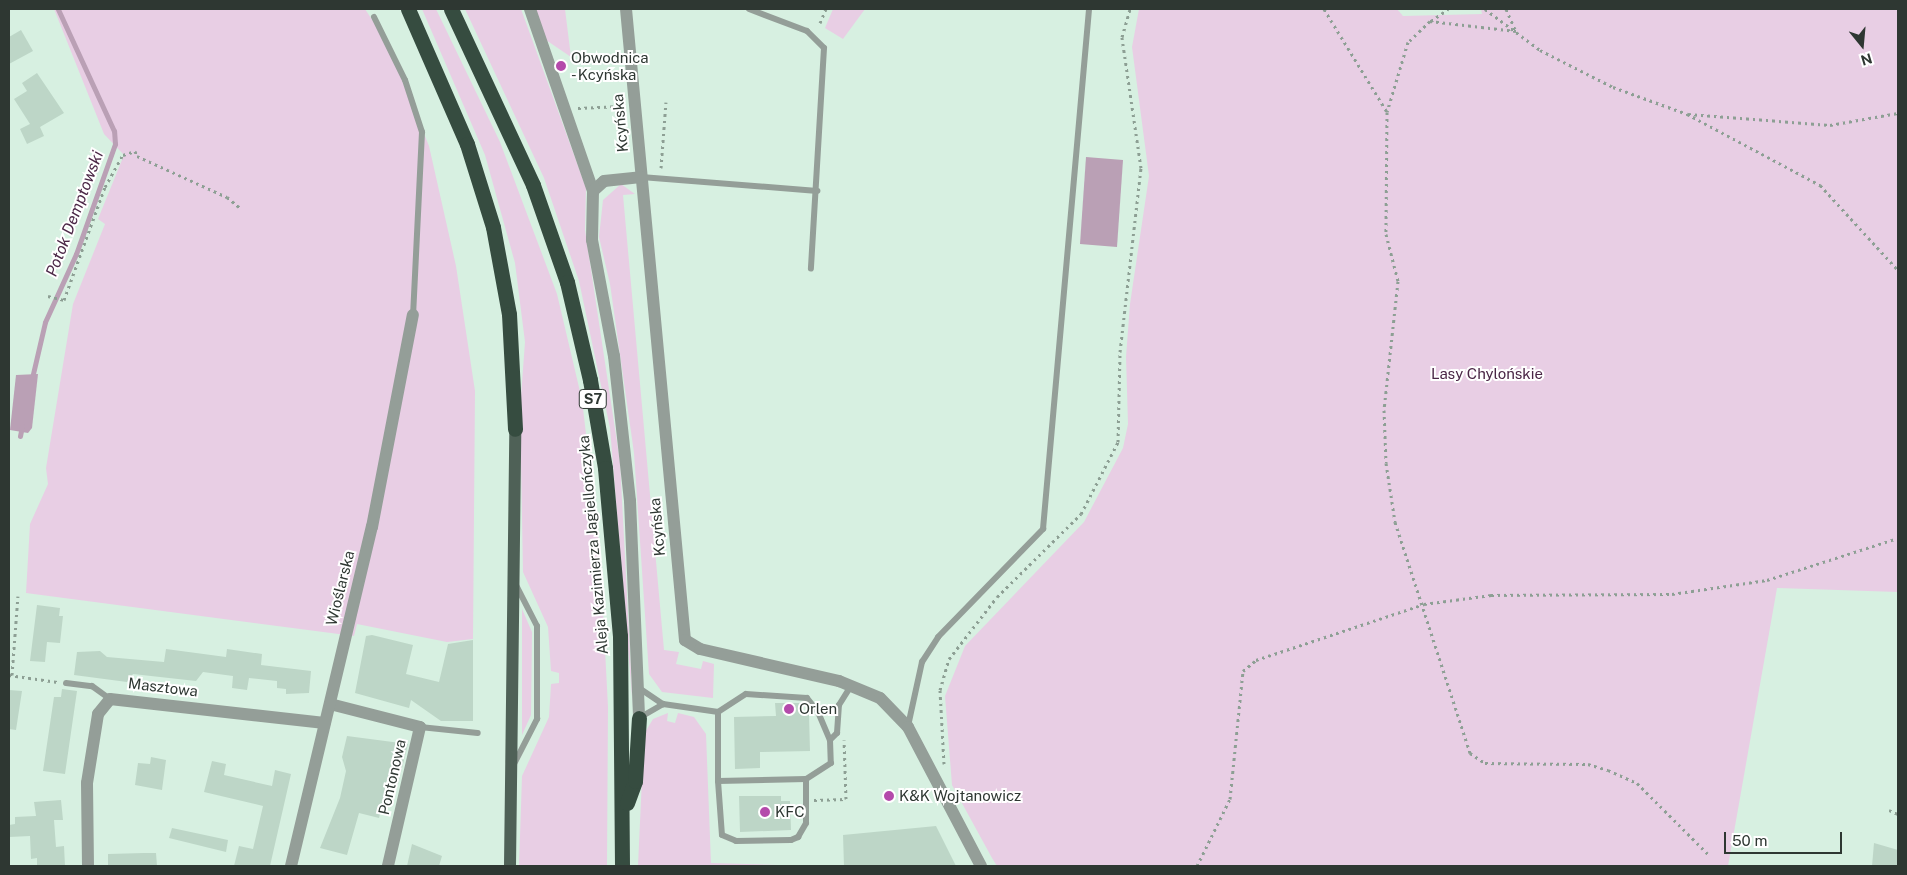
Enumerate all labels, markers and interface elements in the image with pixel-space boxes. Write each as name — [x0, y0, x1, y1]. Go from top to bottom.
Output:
north arrow — [1837, 20, 1887, 70]
place label: Obwodnica - Kcyńska — [571, 48, 649, 83]
text: N — [1859, 50, 1874, 69]
marker: Obwodnica - Kcyńska — [555, 60, 567, 72]
street label: Kcyńska — [608, 93, 632, 153]
water label: Potok Demptowski — [42, 148, 108, 280]
park label: Lasy Chylońskie — [1431, 365, 1543, 383]
road number: S7 — [578, 388, 608, 410]
street label: Aleja Kazimierza Jagiellończyka — [574, 435, 612, 655]
street label: Kcyńska — [645, 497, 669, 557]
street label: Wioślarska — [322, 549, 358, 627]
street label: Masztowa — [127, 674, 199, 700]
place label: Orlen — [799, 700, 837, 718]
marker: Orlen — [783, 703, 795, 715]
street label: Pontonowa — [375, 737, 409, 817]
place label: K&K Wojtanowicz — [899, 787, 1021, 805]
marker: K&K Wojtanowicz — [883, 790, 895, 802]
place label: KFC — [775, 803, 804, 821]
marker: KFC — [759, 806, 771, 818]
scale bar — [1727, 822, 1844, 854]
text: 50 m — [1732, 832, 1767, 849]

